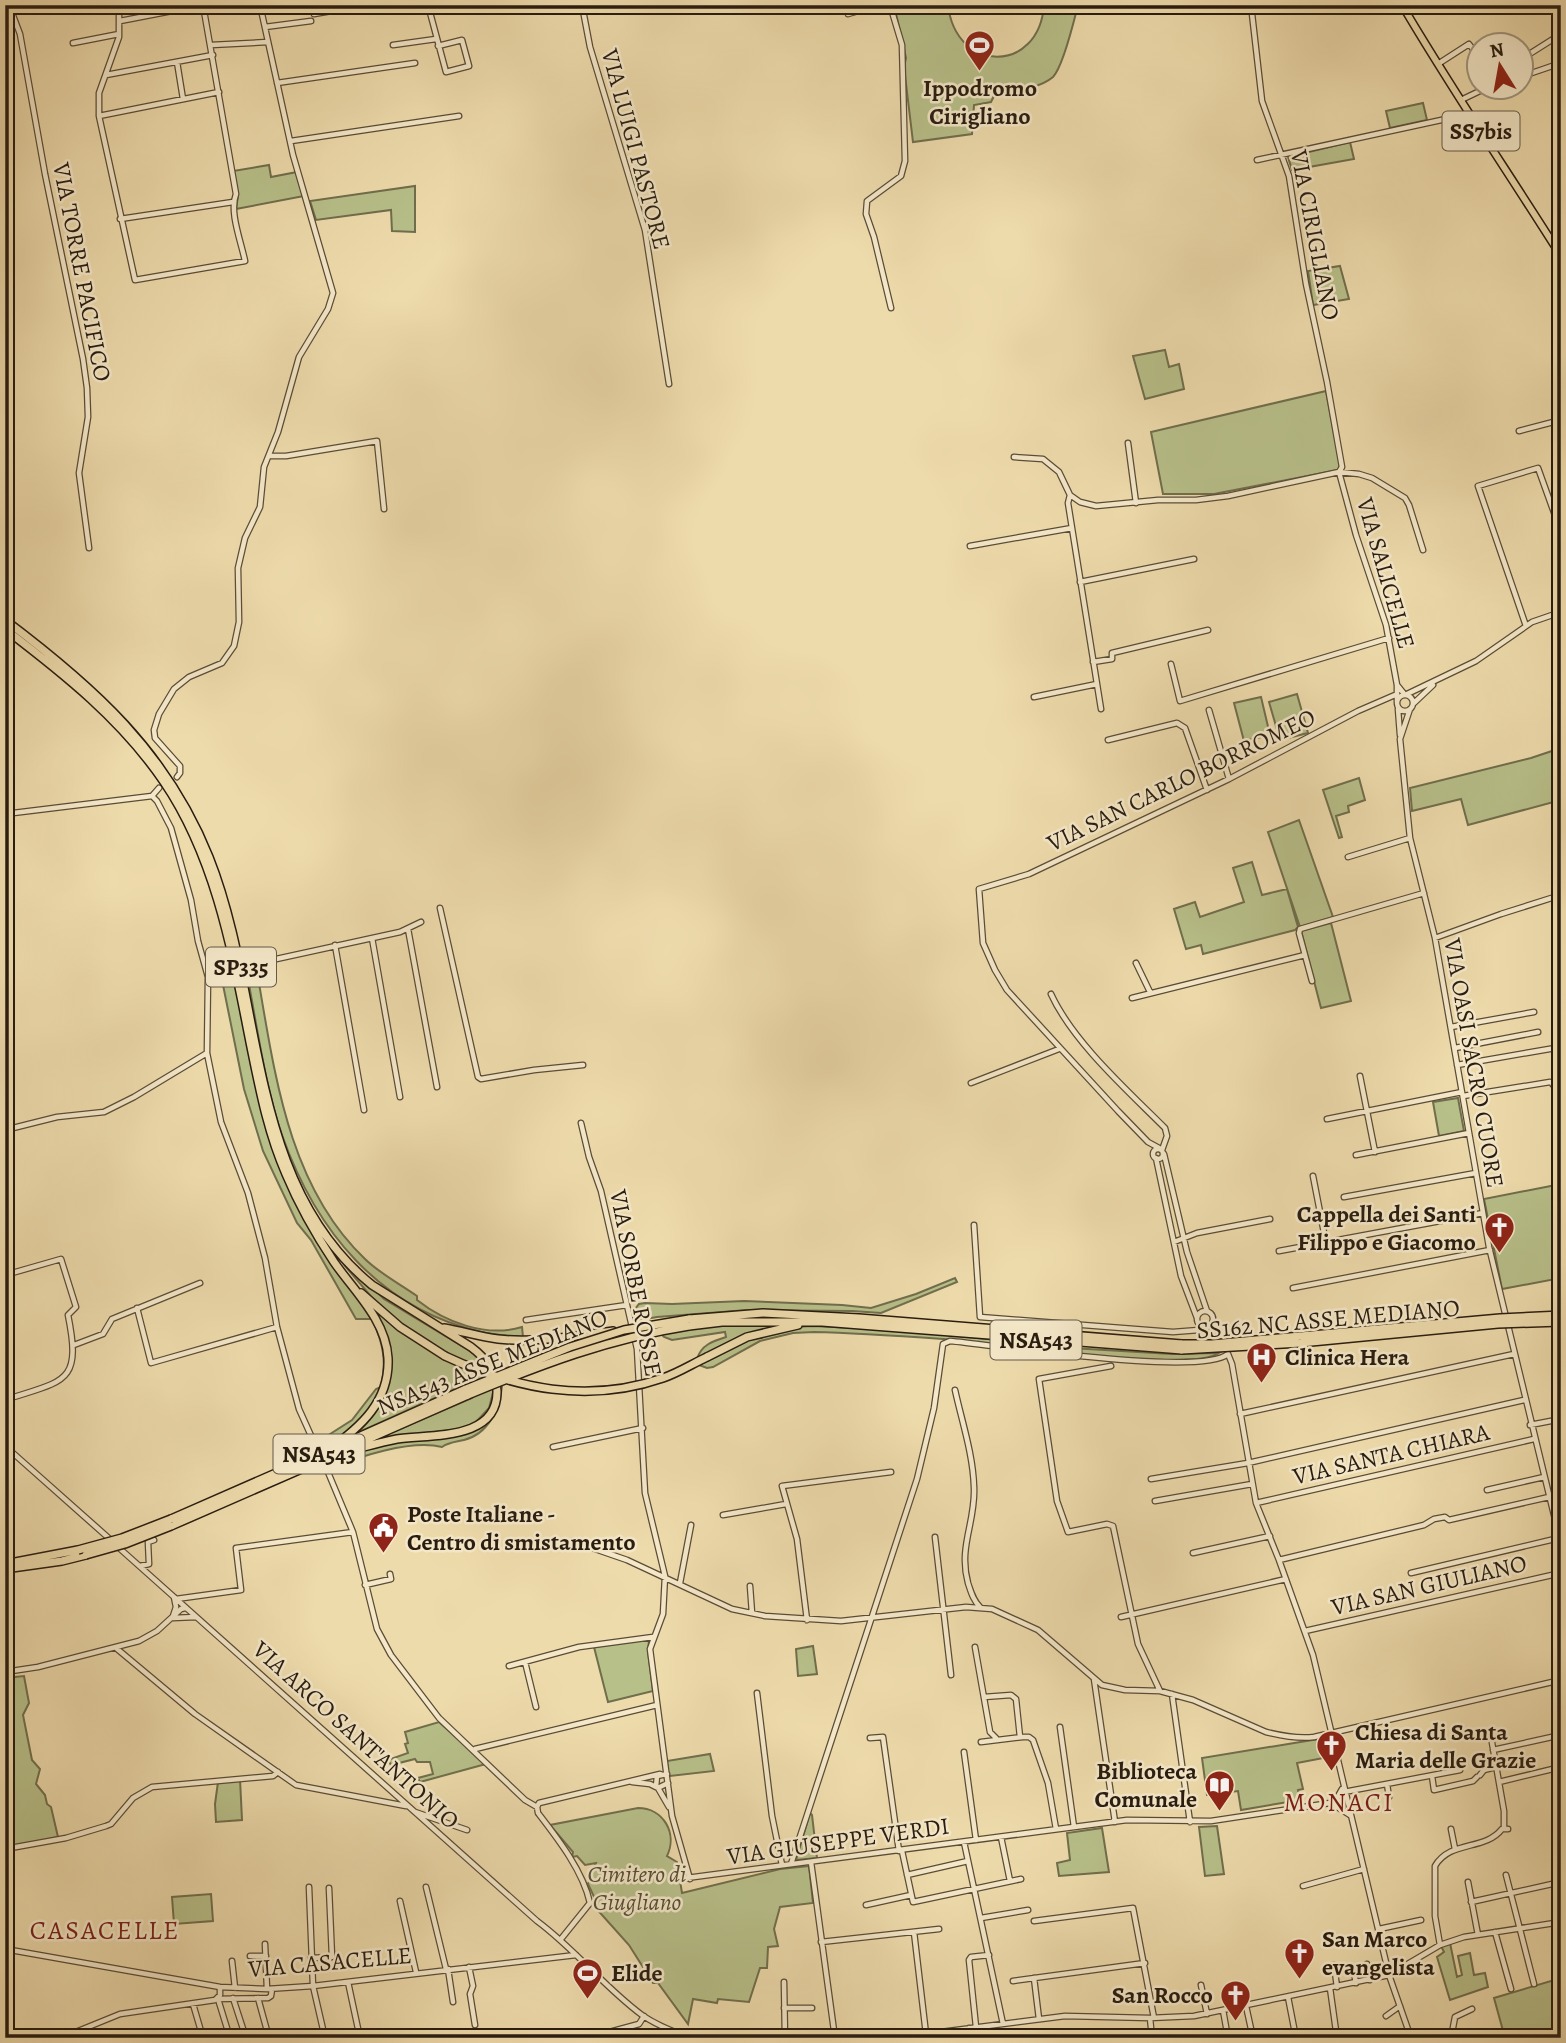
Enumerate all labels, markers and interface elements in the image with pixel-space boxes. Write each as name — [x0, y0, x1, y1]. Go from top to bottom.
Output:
sports icon: Ippodromo Cirigliano — [963, 29, 997, 73]
north arrow — [1464, 32, 1534, 102]
text: N — [1488, 36, 1506, 64]
street label: VIA LUIGI PASTORE — [594, 44, 678, 253]
place label: Ippodromo Cirigliano — [923, 72, 1037, 132]
road number: SS7bis — [1442, 112, 1520, 150]
street label: VIA CIRIGLIANO — [1283, 146, 1347, 323]
street label: VIA TORRE PACIFICO — [45, 159, 119, 384]
street label: VIA SALICELLE — [1349, 493, 1423, 652]
street label: VIA SAN CARLO BORROMEO — [1040, 701, 1321, 859]
street label: VIA OASI SACRO CUORE — [1436, 935, 1512, 1190]
road number: SP335 — [206, 948, 276, 986]
street label: VIA SORBE ROSSE — [602, 1186, 670, 1379]
place label: Cappella dei Santi Filippo e Giacomo — [1297, 1198, 1476, 1258]
church icon: Cappella dei Santi Filippo e Giacomo — [1482, 1211, 1516, 1255]
street label: SS162 NC ASSE MEDIANO — [1195, 1292, 1461, 1346]
street label: NSA543 ASSE MEDIANO — [372, 1301, 612, 1423]
road number: NSA543 — [990, 1320, 1082, 1359]
hospital icon: Clinica Hera — [1245, 1340, 1279, 1384]
place label: Clinica Hera — [1285, 1341, 1410, 1373]
street label: VIA SANTA CHIARA — [1289, 1416, 1493, 1492]
road number: NSA543 — [274, 1434, 364, 1474]
place label: Poste Italiane - Centro di smistamento — [407, 1498, 636, 1558]
public building icon: Poste Italiane - Centro di smistamento — [367, 1511, 401, 1555]
street label: VIA SAN GIULIANO — [1327, 1547, 1530, 1623]
street label: VIA ARCO SANT'ANTONIO — [245, 1633, 466, 1836]
place label: Chiesa di Santa Maria delle Grazie — [1355, 1716, 1536, 1776]
church icon: Chiesa di Santa Maria delle Grazie — [1315, 1729, 1349, 1773]
place label: Biblioteca Comunale — [1095, 1755, 1197, 1815]
library icon: Biblioteca Comunale — [1203, 1768, 1237, 1812]
district label: MONACI — [1284, 1785, 1394, 1820]
street label: VIA GIUSEPPE VERDI — [724, 1810, 951, 1873]
park label: Cimitero di Giugliano — [588, 1858, 686, 1918]
district label: CASACELLE — [30, 1913, 180, 1948]
place label: San Marco evangelista — [1322, 1923, 1435, 1983]
church icon: San Marco evangelista — [1282, 1936, 1316, 1980]
street label: VIA CASACELLE — [246, 1939, 413, 1985]
sports icon: Elide — [571, 1956, 605, 2000]
place label: Elide — [611, 1957, 663, 1989]
church icon: San Rocco — [1219, 1978, 1253, 2022]
place label: San Rocco — [1112, 1979, 1213, 2011]

